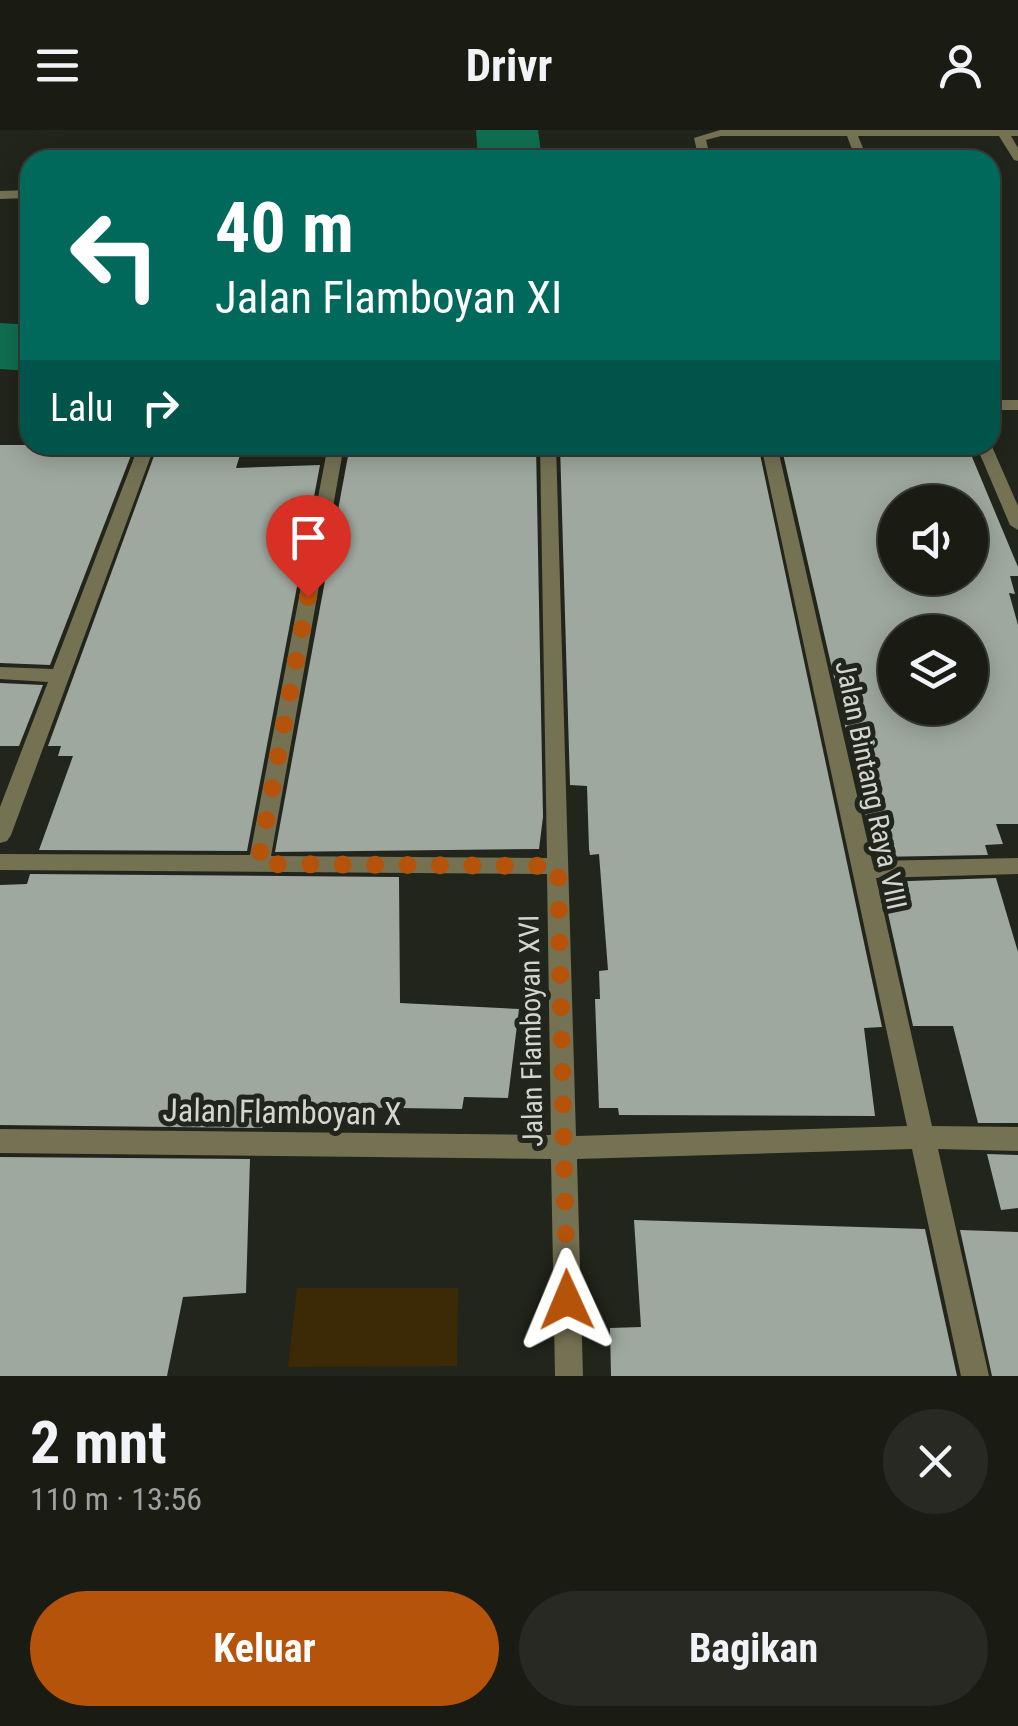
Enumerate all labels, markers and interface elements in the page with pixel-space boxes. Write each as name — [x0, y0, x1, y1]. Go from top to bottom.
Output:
icon: menu — [30, 38, 85, 93]
icon: person — [933, 38, 988, 93]
text: Drivr — [466, 39, 552, 92]
text: 40 m — [215, 187, 354, 269]
icon: left — [50, 190, 180, 320]
text: Jalan Flamboyan XI — [215, 271, 562, 324]
icon: right — [133, 380, 188, 435]
text: Lalu — [50, 386, 113, 430]
map controls — [878, 485, 988, 725]
button: sound — [878, 485, 988, 595]
pin — [266, 495, 351, 598]
icon: arrive — [281, 510, 336, 565]
button: layers — [878, 615, 988, 725]
street label: Jalan Bintang Raya VIII — [828, 658, 914, 912]
street label: Jalan Flamboyan XVI — [512, 915, 550, 1147]
street label: Jalan Flamboyan X — [162, 1091, 402, 1133]
position arrow — [515, 1248, 619, 1352]
text: 2 mnt — [30, 1407, 167, 1478]
button: close — [883, 1409, 988, 1514]
text: 110 m · 13:56 — [30, 1480, 202, 1518]
button: Keluar — [30, 1591, 499, 1706]
button: Bagikan — [519, 1591, 988, 1706]

